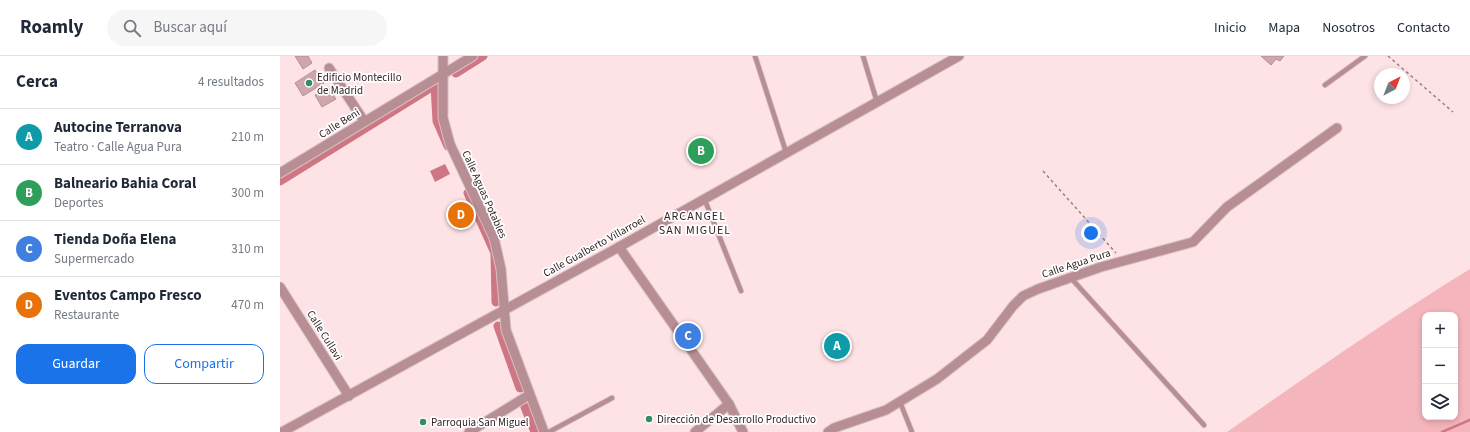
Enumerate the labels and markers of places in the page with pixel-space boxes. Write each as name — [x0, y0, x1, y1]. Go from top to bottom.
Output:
place label: Edificio Montecillo de Madrid — [317, 70, 402, 98]
marker: Edificio Montecillo de Madrid — [304, 78, 314, 88]
pin: B — [688, 136, 714, 166]
pin: D — [448, 200, 474, 230]
pin: C — [675, 321, 701, 351]
pin: A — [824, 331, 850, 361]
place label: Dirección de Desarrollo Productivo — [657, 412, 816, 427]
marker: Dirección de Desarrollo Productivo — [644, 414, 654, 424]
place label: Parroquia San Miguel — [431, 415, 529, 430]
marker: Parroquia San Miguel — [418, 417, 428, 427]

